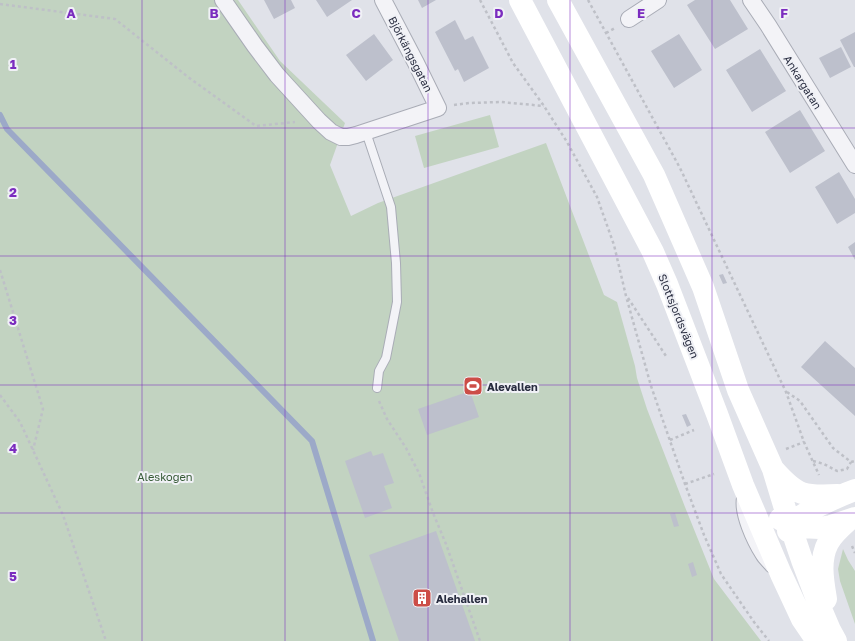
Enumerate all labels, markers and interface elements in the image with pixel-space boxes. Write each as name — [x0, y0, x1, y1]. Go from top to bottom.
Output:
text: A — [66, 5, 76, 21]
text: B — [209, 5, 219, 21]
text: C — [351, 5, 361, 21]
text: D — [494, 5, 504, 21]
text: E — [637, 5, 645, 21]
text: F — [780, 5, 788, 21]
street label: Björkängsgatan — [386, 14, 436, 94]
street label: Ankargatan — [781, 53, 825, 111]
text: 1 — [10, 56, 17, 72]
text: 2 — [9, 184, 17, 200]
street label: Slottsjordsvägen — [656, 272, 702, 360]
text: 3 — [9, 312, 17, 328]
sports icon: Alevallen — [462, 375, 484, 397]
place label: Alevallen — [487, 380, 538, 393]
text: 4 — [9, 440, 17, 456]
park label: Aleskogen — [137, 470, 193, 483]
text: 5 — [9, 568, 17, 584]
building icon: Alehallen — [411, 587, 433, 609]
place label: Alehallen — [436, 592, 488, 605]

